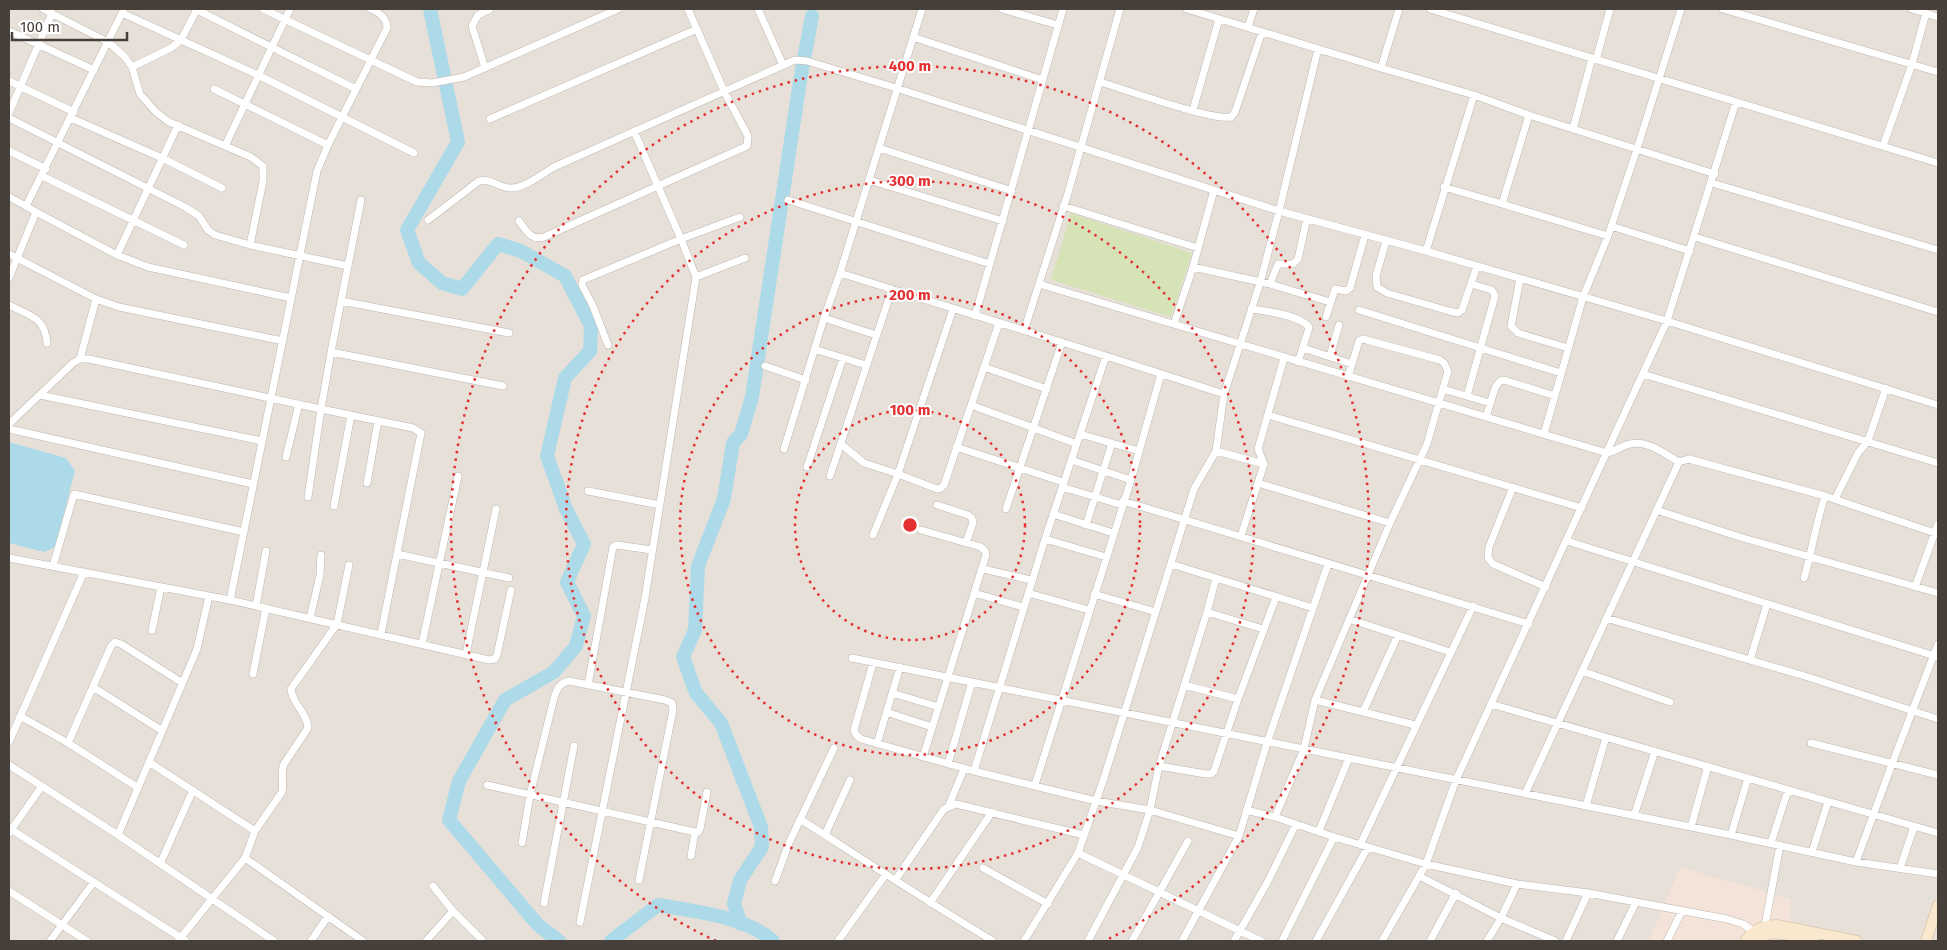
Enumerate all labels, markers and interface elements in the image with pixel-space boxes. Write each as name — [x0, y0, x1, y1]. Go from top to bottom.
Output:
scale bar — [12, 10, 128, 42]
text: 100 m — [20, 18, 60, 36]
text: 400 m — [889, 57, 931, 75]
text: 300 m — [888, 172, 931, 190]
text: 200 m — [889, 286, 931, 304]
text: 100 m — [890, 401, 930, 419]
centre of rings — [901, 516, 919, 534]

